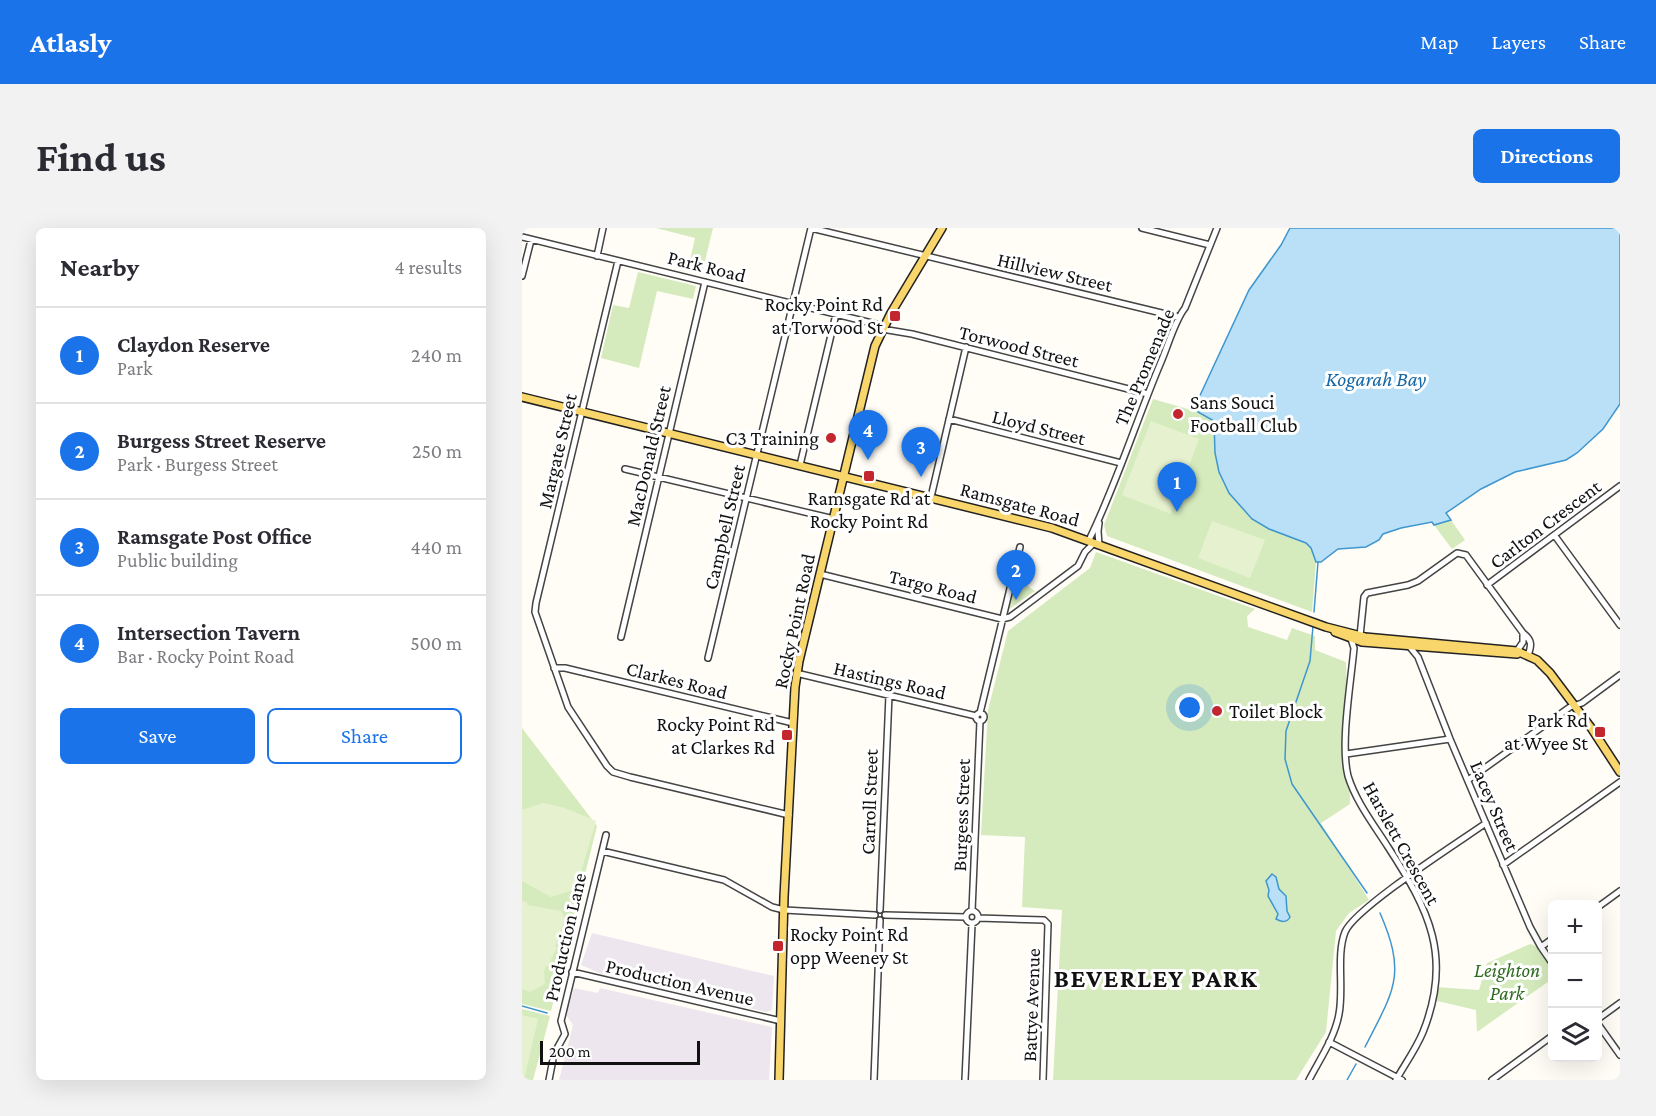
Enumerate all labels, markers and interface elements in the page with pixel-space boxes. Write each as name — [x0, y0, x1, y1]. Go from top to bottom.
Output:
text: Atlasly — [30, 27, 111, 58]
text: Map — [1420, 30, 1459, 54]
text: Layers — [1492, 30, 1546, 54]
text: Share — [1579, 30, 1626, 54]
button: Directions — [1473, 129, 1620, 183]
text: Find us — [36, 133, 166, 180]
street label: Park Road — [666, 246, 749, 286]
street label: Hillview Street — [995, 248, 1115, 296]
text: Nearby — [60, 253, 139, 282]
text: 4 results — [395, 256, 462, 278]
place label: Rocky Point Rd at Torwood St — [765, 293, 883, 338]
street label: The Promenade — [1109, 305, 1179, 429]
marker: Rocky Point Rd at Torwood St — [888, 309, 902, 323]
street label: Torwood Street — [957, 320, 1082, 372]
text: Claydon Reserve — [117, 332, 270, 357]
text: 1 — [76, 344, 83, 366]
text: 240 m — [411, 344, 462, 366]
text: Park — [117, 357, 153, 379]
water label: Kogarah Bay — [1326, 367, 1427, 391]
street label: MacDonald Street — [621, 383, 675, 529]
street label: Margate Street — [533, 391, 582, 511]
place label: Sans Souci Football Club — [1190, 391, 1298, 436]
street label: Lloyd Street — [990, 405, 1088, 450]
marker: Sans Souci Football Club — [1171, 407, 1185, 421]
pin: 4 — [848, 410, 888, 460]
place label: C3 Training — [725, 427, 819, 450]
text: Burgess Street Reserve — [117, 428, 326, 453]
pin: 3 — [902, 428, 940, 477]
marker: C3 Training — [824, 431, 838, 445]
text: 2 — [74, 440, 85, 462]
text: 250 m — [412, 440, 462, 462]
text: Park · Burgess Street — [117, 453, 278, 475]
street label: Campbell Street — [699, 462, 750, 592]
pin: 1 — [1158, 462, 1196, 512]
marker: Ramsgate Rd at Rocky Point Rd — [862, 469, 876, 483]
street label: Carlton Crescent — [1485, 475, 1605, 573]
street label: Ramsgate Road — [958, 478, 1082, 532]
place label: Ramsgate Rd at Rocky Point Rd — [808, 487, 931, 533]
text: Ramsgate Post Office — [117, 524, 312, 549]
text: 3 — [75, 536, 84, 558]
text: 440 m — [410, 536, 462, 558]
text: Public building — [117, 549, 238, 571]
pin: 2 — [996, 550, 1036, 600]
street label: Rocky Point Road — [769, 551, 820, 691]
street label: Targo Road — [886, 564, 980, 609]
text: Intersection Tavern — [117, 620, 300, 645]
text: 4 — [74, 632, 85, 654]
text: 500 m — [410, 632, 462, 654]
text: Bar · Rocky Point Road — [117, 645, 294, 667]
street label: Hastings Road — [831, 656, 949, 705]
street label: Clarkes Road — [624, 657, 730, 703]
your location — [1175, 693, 1204, 722]
place label: Toilet Block — [1229, 700, 1323, 722]
marker: Toilet Block — [1210, 704, 1224, 718]
button: Save — [60, 708, 255, 764]
button: Share — [267, 708, 462, 764]
place label: Park Rd at Wyee St — [1504, 709, 1588, 755]
place label: Rocky Point Rd at Clarkes Rd — [657, 713, 775, 758]
marker: Park Rd at Wyee St — [1593, 725, 1607, 739]
marker: Rocky Point Rd at Clarkes Rd — [780, 728, 794, 742]
street label: Carroll Street — [856, 748, 882, 855]
street label: Burgess Street — [948, 758, 975, 872]
street label: Lacey Street — [1465, 758, 1524, 855]
street label: Harslett Crescent — [1359, 777, 1445, 909]
street label: Production Lane — [540, 870, 591, 1003]
map controls — [1548, 900, 1602, 1062]
button: + — [1548, 900, 1602, 954]
place label: Rocky Point Rd opp Weeney St — [790, 923, 909, 969]
marker: Rocky Point Rd opp Weeney St — [771, 939, 785, 953]
street label: Battye Avenue — [1018, 948, 1045, 1062]
street label: Production Avenue — [604, 954, 756, 1010]
button: − — [1548, 954, 1602, 1008]
park label: Leighton Park — [1474, 959, 1540, 1004]
district label: BEVERLEY PARK — [1054, 964, 1258, 993]
button: layers — [1548, 1008, 1602, 1062]
scale bar — [540, 1038, 700, 1066]
text: 200 m — [549, 1043, 591, 1060]

